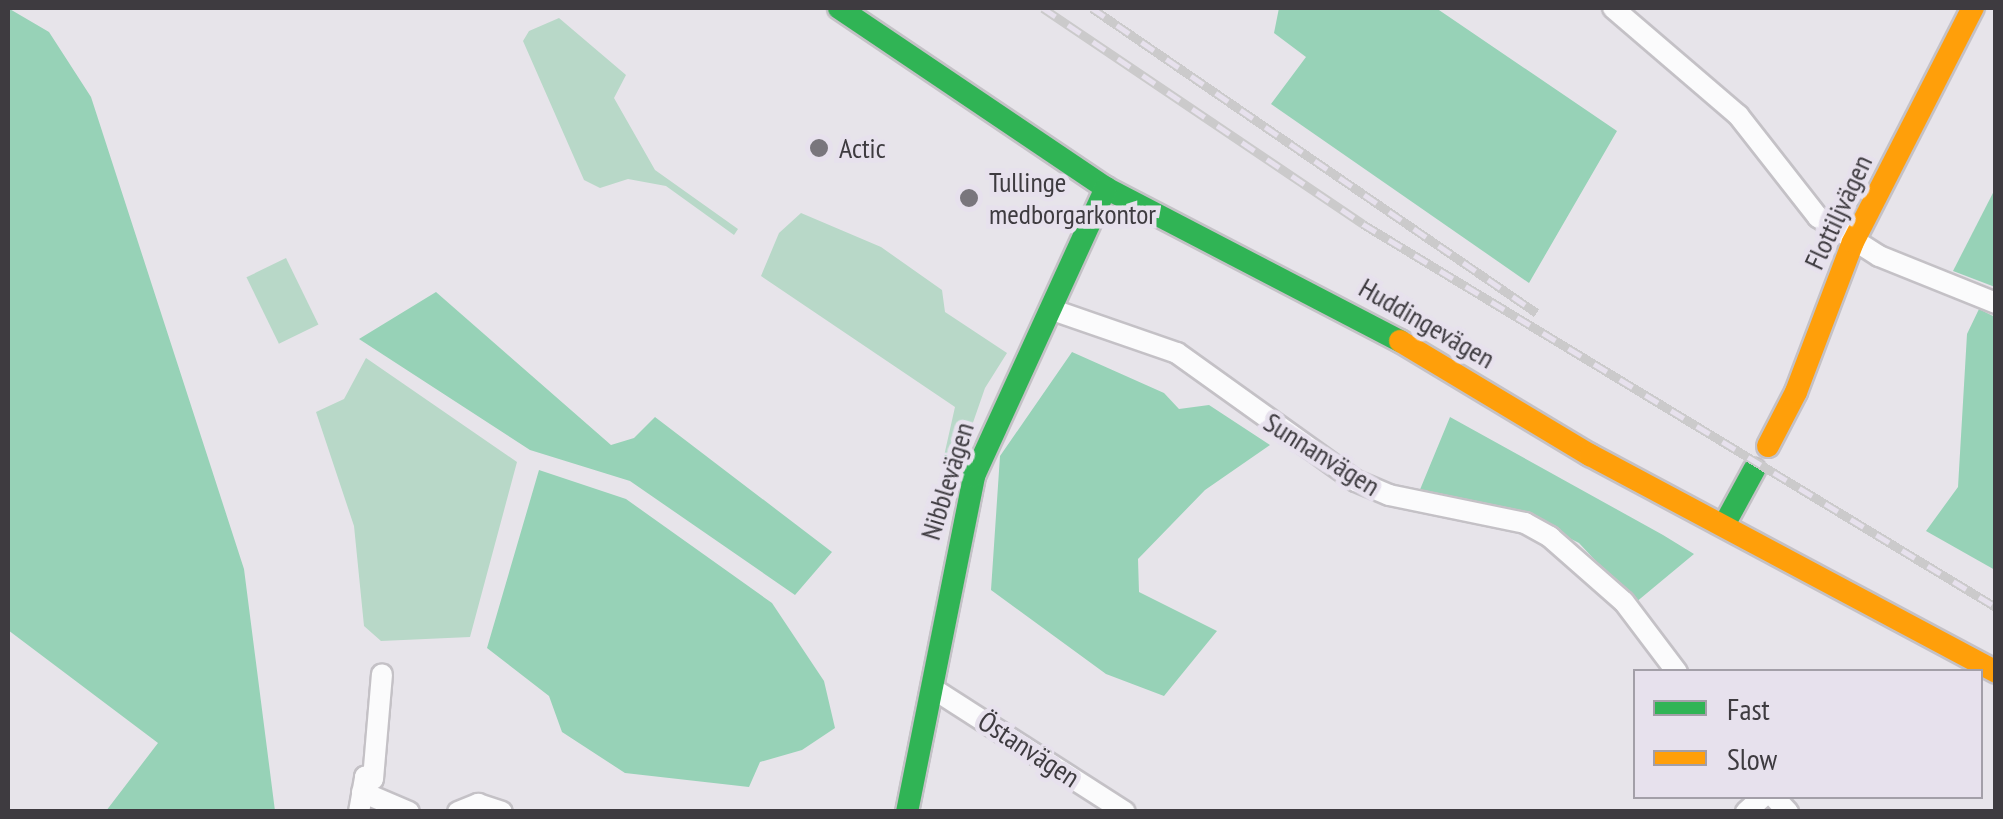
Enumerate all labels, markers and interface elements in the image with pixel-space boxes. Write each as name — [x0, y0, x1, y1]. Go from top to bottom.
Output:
place label: Actic — [839, 131, 886, 165]
marker: Actic — [808, 137, 830, 159]
street label: Flottiljvägen — [1797, 150, 1879, 274]
place label: Tullinge medborgarkontor — [989, 165, 1156, 231]
marker: Tullinge medborgarkontor — [958, 187, 980, 209]
street label: Huddingevägen — [1353, 271, 1501, 375]
street label: Sunnanvägen — [1258, 405, 1386, 503]
street label: Nibblevägen — [913, 418, 981, 544]
legend — [1633, 669, 1983, 799]
text: Fast — [1727, 689, 1770, 728]
street label: Östanvägen — [972, 704, 1086, 794]
text: Slow — [1727, 739, 1777, 778]

